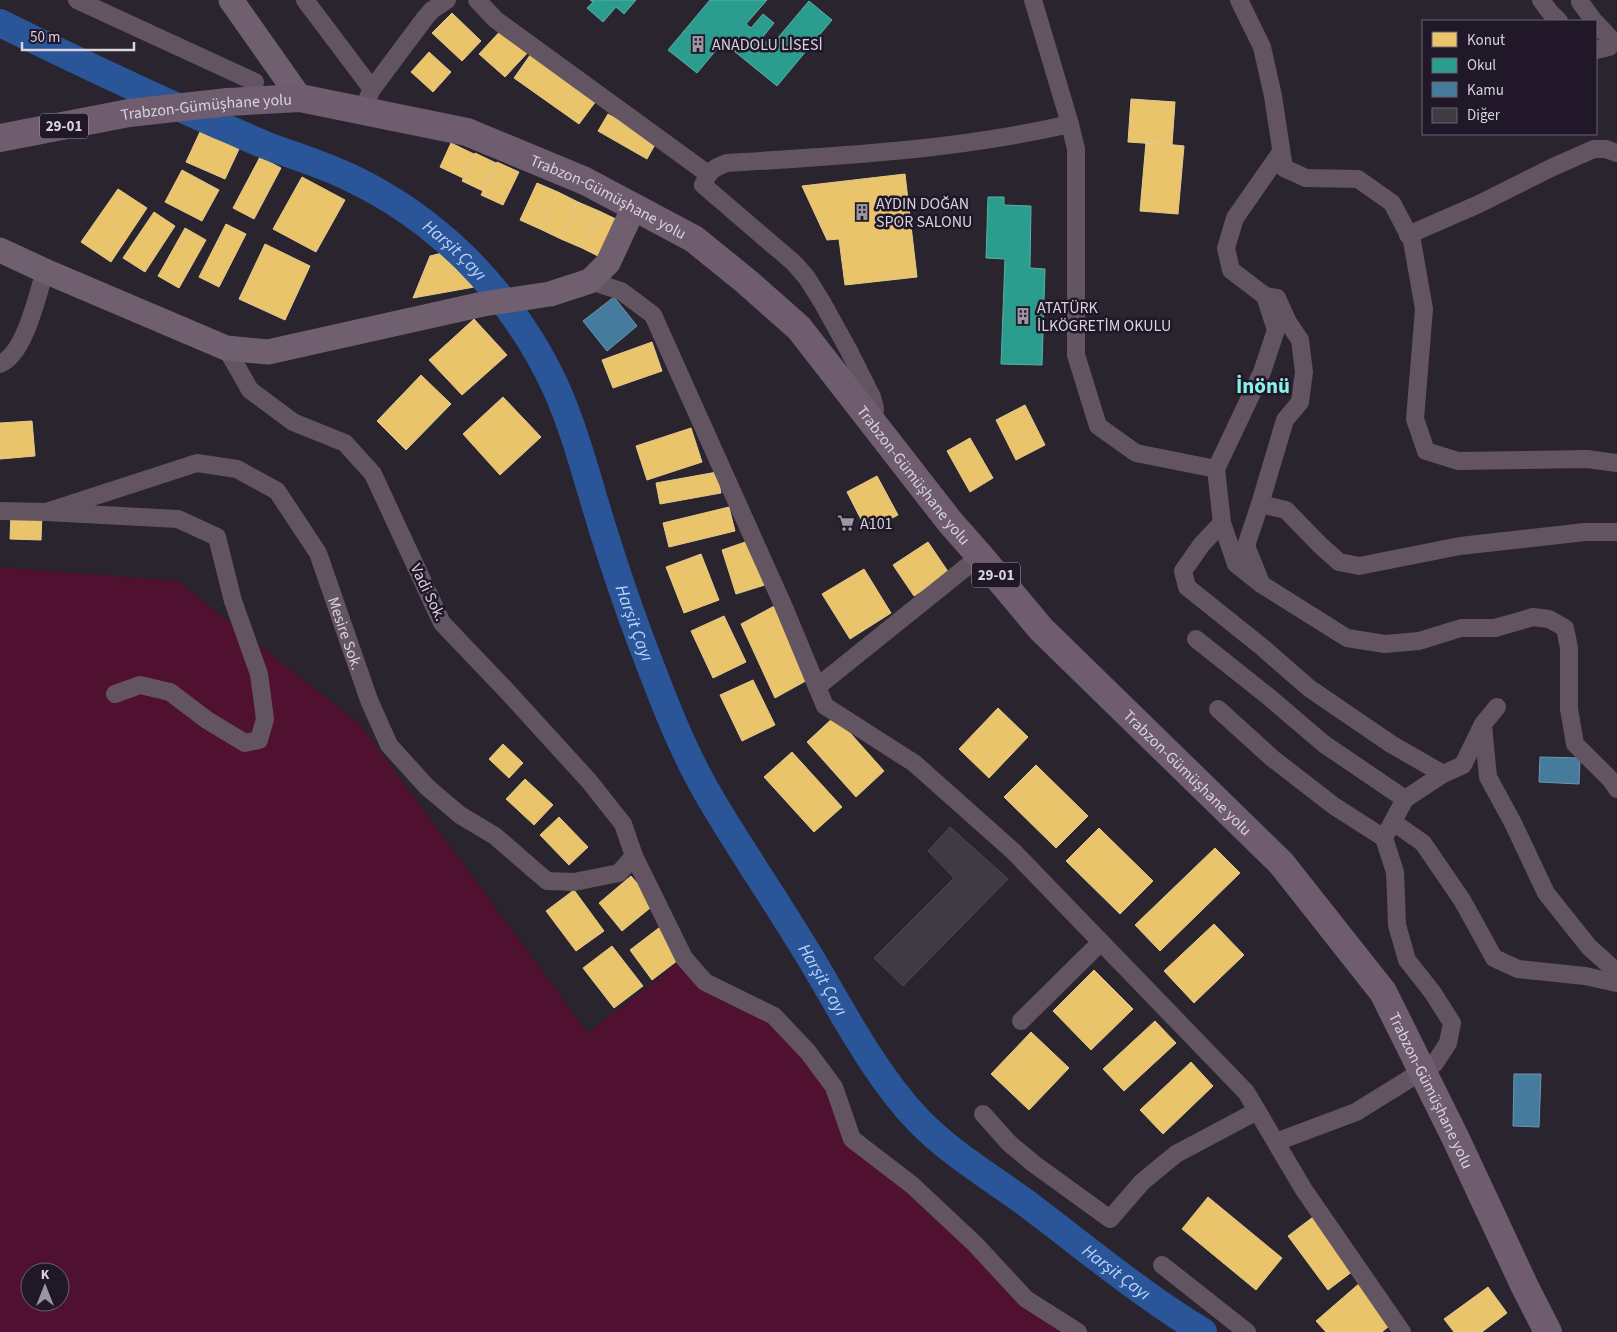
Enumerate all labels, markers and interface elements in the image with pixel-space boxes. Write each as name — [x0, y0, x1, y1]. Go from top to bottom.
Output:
scale bar — [22, 20, 135, 52]
legend — [1422, 20, 1597, 135]
text: 50 m — [30, 27, 60, 48]
text: Konut — [1467, 30, 1505, 51]
building icon: ANADOLU LİSESİ — [688, 34, 708, 54]
place label: ANADOLU LİSESİ — [712, 34, 823, 56]
text: Okul — [1467, 55, 1496, 76]
text: Kamu — [1467, 80, 1504, 101]
street label: Trabzon-Gümüşhane yolu — [119, 88, 292, 126]
text: Diğer — [1467, 105, 1501, 126]
road number: 29-01 — [40, 114, 88, 138]
street label: Trabzon-Gümüşhane yolu — [527, 149, 690, 245]
place label: AYDIN DOĞAN SPOR SALONU — [876, 193, 972, 233]
building icon: AYDIN DOĞAN SPOR SALONU — [852, 202, 872, 222]
water label: Harşit Çayı — [417, 214, 493, 286]
place label: ATATÜRK İLKÖGRETİM OKULU — [1037, 297, 1171, 337]
building icon: ATATÜRK İLKÖGRETİM OKULU — [1013, 306, 1033, 326]
district label: İnönü — [1236, 371, 1290, 401]
street label: Trabzon-Gümüşhane yolu — [851, 401, 975, 550]
supermarket icon: A101 — [836, 513, 856, 533]
place label: A101 — [860, 513, 893, 535]
street label: Vadi Sok. — [405, 560, 451, 625]
road number: 29-01 — [972, 562, 1020, 588]
water label: Harşit Çayı — [609, 581, 660, 665]
street label: Mesire Sok. — [322, 594, 368, 673]
street label: Trabzon-Gümüşhane yolu — [1118, 705, 1256, 841]
water label: Harşit Çayı — [792, 939, 854, 1021]
street label: Trabzon-Gümüşhane yolu — [1383, 1009, 1478, 1173]
water label: Harşit Çayı — [1077, 1239, 1155, 1306]
north arrow — [20, 1262, 70, 1312]
text: K — [41, 1265, 50, 1285]

